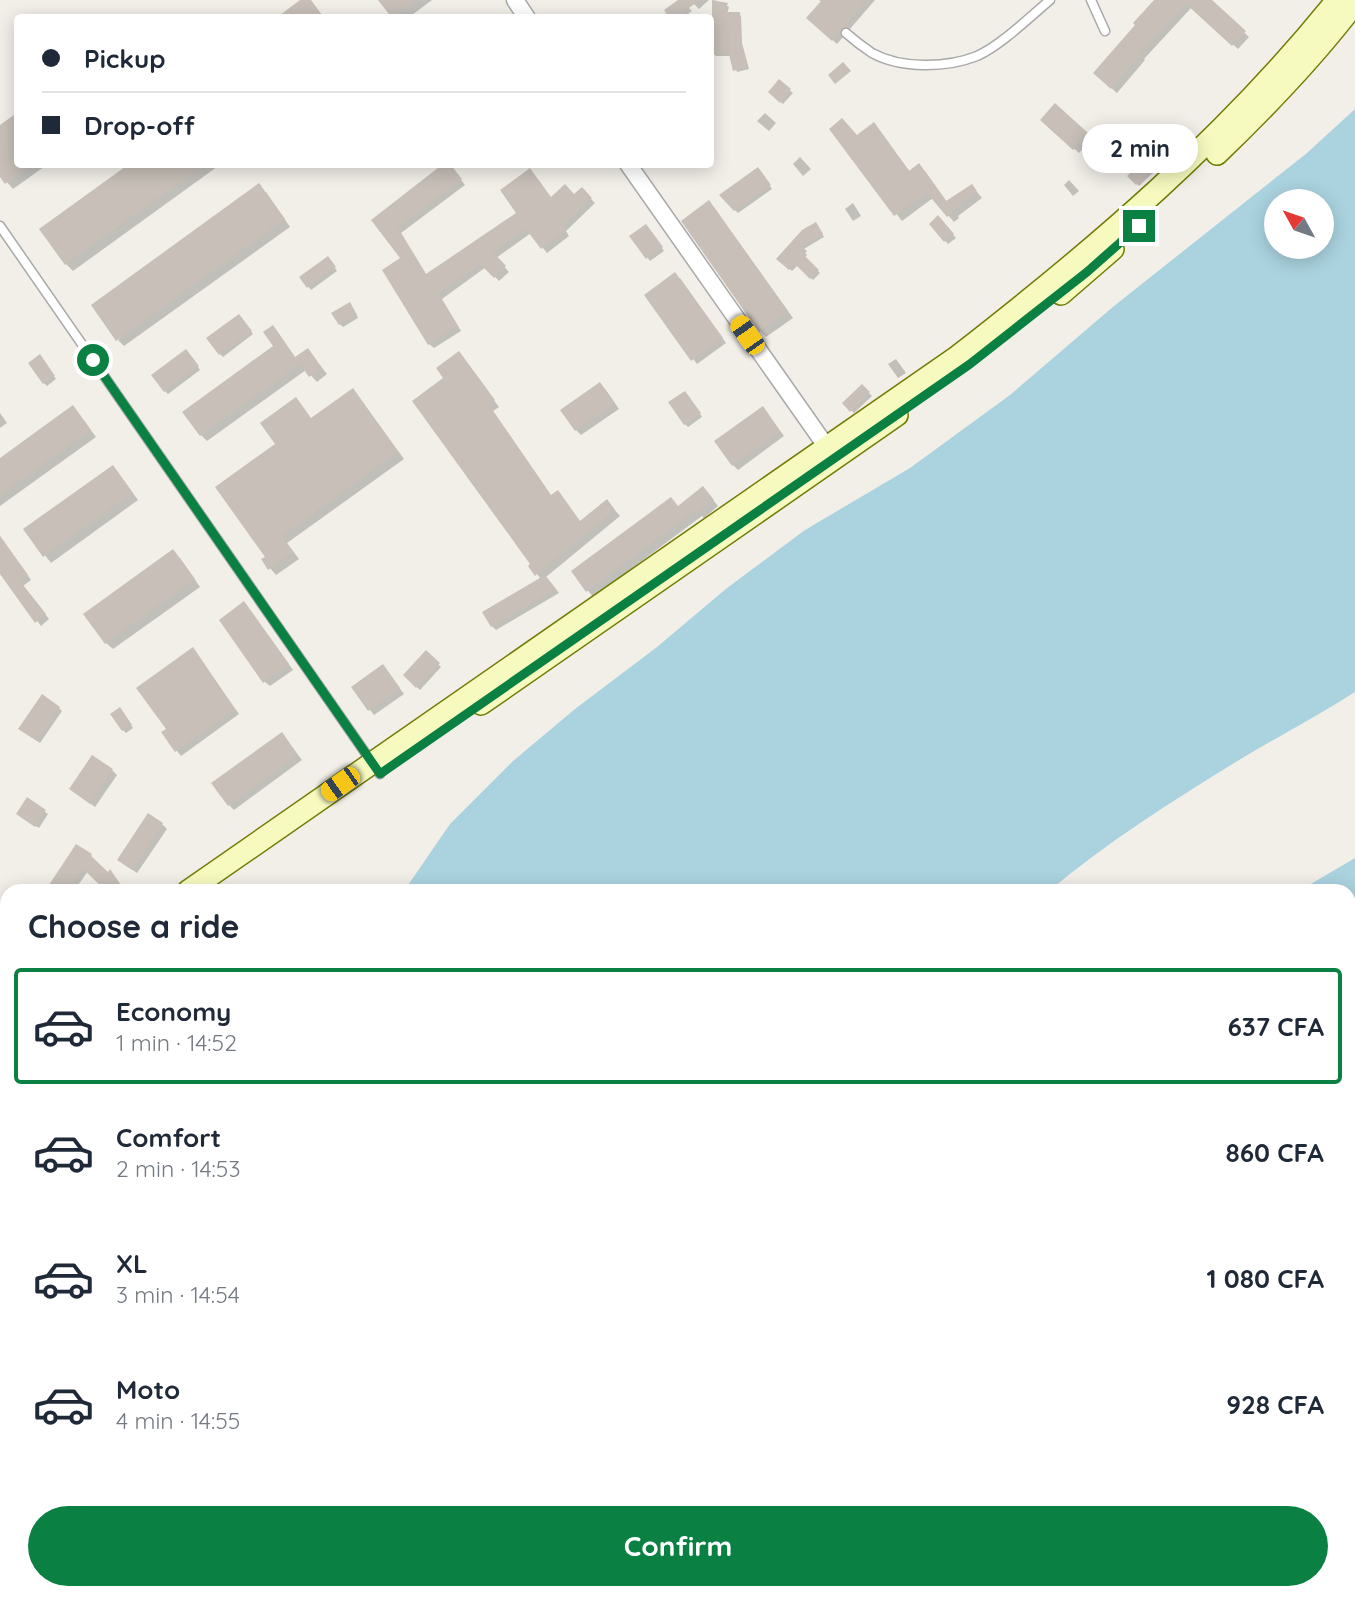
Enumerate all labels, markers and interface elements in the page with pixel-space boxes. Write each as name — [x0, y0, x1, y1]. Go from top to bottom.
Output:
text: Pickup — [84, 42, 166, 75]
text: Drop-off — [84, 109, 195, 142]
callout: 2 min — [1081, 124, 1197, 174]
text: 2 min — [1110, 134, 1170, 163]
north arrow — [1264, 189, 1334, 259]
map controls — [1264, 189, 1334, 259]
route end — [1123, 210, 1155, 242]
car — [727, 312, 768, 358]
route start — [77, 344, 109, 376]
car — [317, 763, 364, 805]
text: Choose a ride — [28, 906, 240, 946]
icon: car — [32, 995, 95, 1058]
text: Economy — [116, 995, 231, 1028]
text: 637 CFA — [1227, 1010, 1324, 1043]
text: 1 min · 14:52 — [116, 1028, 237, 1057]
icon: car — [32, 1121, 95, 1184]
text: Comfort — [116, 1121, 221, 1154]
text: 860 CFA — [1225, 1136, 1324, 1169]
text: 2 min · 14:53 — [116, 1154, 240, 1183]
icon: car — [32, 1247, 95, 1310]
text: XL — [116, 1247, 148, 1280]
text: 1 080 CFA — [1206, 1262, 1324, 1295]
text: 3 min · 14:54 — [116, 1280, 240, 1309]
icon: car — [32, 1373, 95, 1436]
text: Moto — [116, 1373, 180, 1406]
text: 928 CFA — [1226, 1388, 1324, 1421]
text: 4 min · 14:55 — [116, 1406, 240, 1435]
button: Confirm — [28, 1506, 1328, 1586]

